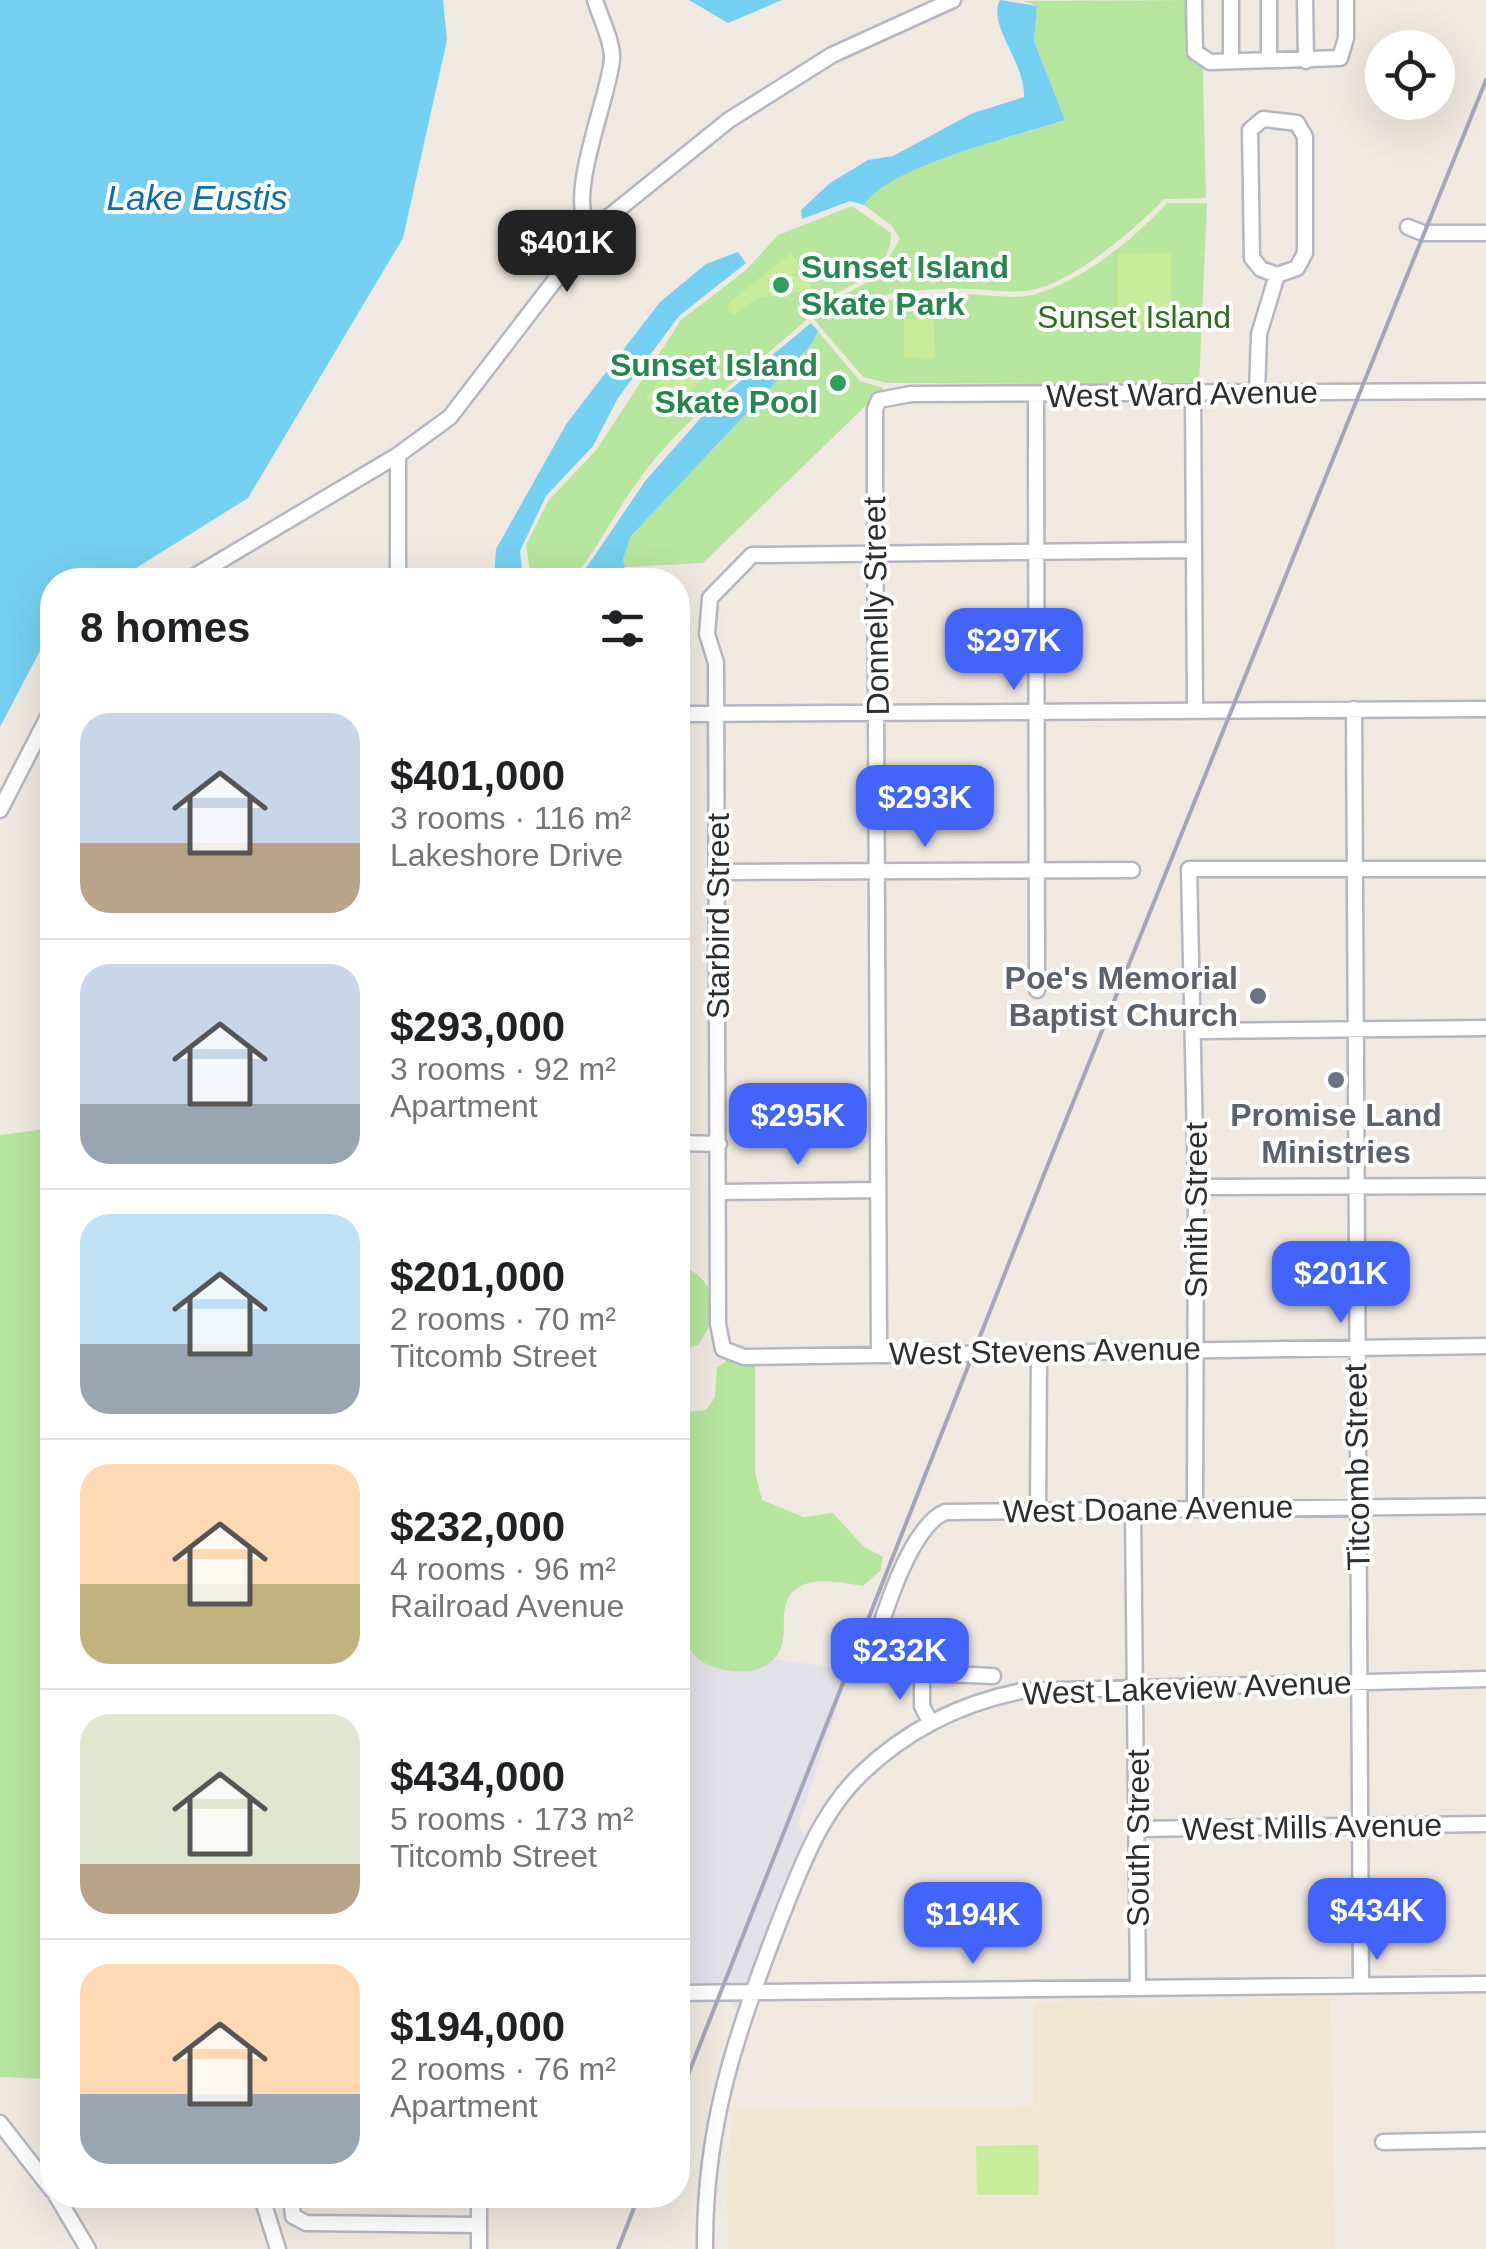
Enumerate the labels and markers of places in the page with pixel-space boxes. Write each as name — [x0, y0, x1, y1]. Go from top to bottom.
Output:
pin: $401K — [497, 210, 637, 295]
place label: Sunset Island Skate Park — [801, 249, 1009, 322]
marker: Sunset Island Skate Park — [770, 274, 792, 296]
place label: Sunset Island Skate Pool — [610, 347, 818, 420]
marker: Sunset Island Skate Pool — [827, 372, 849, 394]
pin: $297K — [944, 608, 1084, 693]
pin: $293K — [855, 765, 995, 850]
place label: Poe's Memorial Baptist Church — [1005, 960, 1238, 1033]
marker: Poe's Memorial Baptist Church — [1247, 985, 1269, 1007]
marker: Promise Land Ministries — [1325, 1069, 1347, 1091]
pin: $295K — [728, 1083, 868, 1168]
place label: Promise Land Ministries — [1230, 1097, 1442, 1170]
pin: $201K — [1271, 1241, 1411, 1326]
pin: $232K — [830, 1618, 970, 1703]
pin: $434K — [1307, 1878, 1447, 1963]
pin: $194K — [903, 1882, 1043, 1967]

